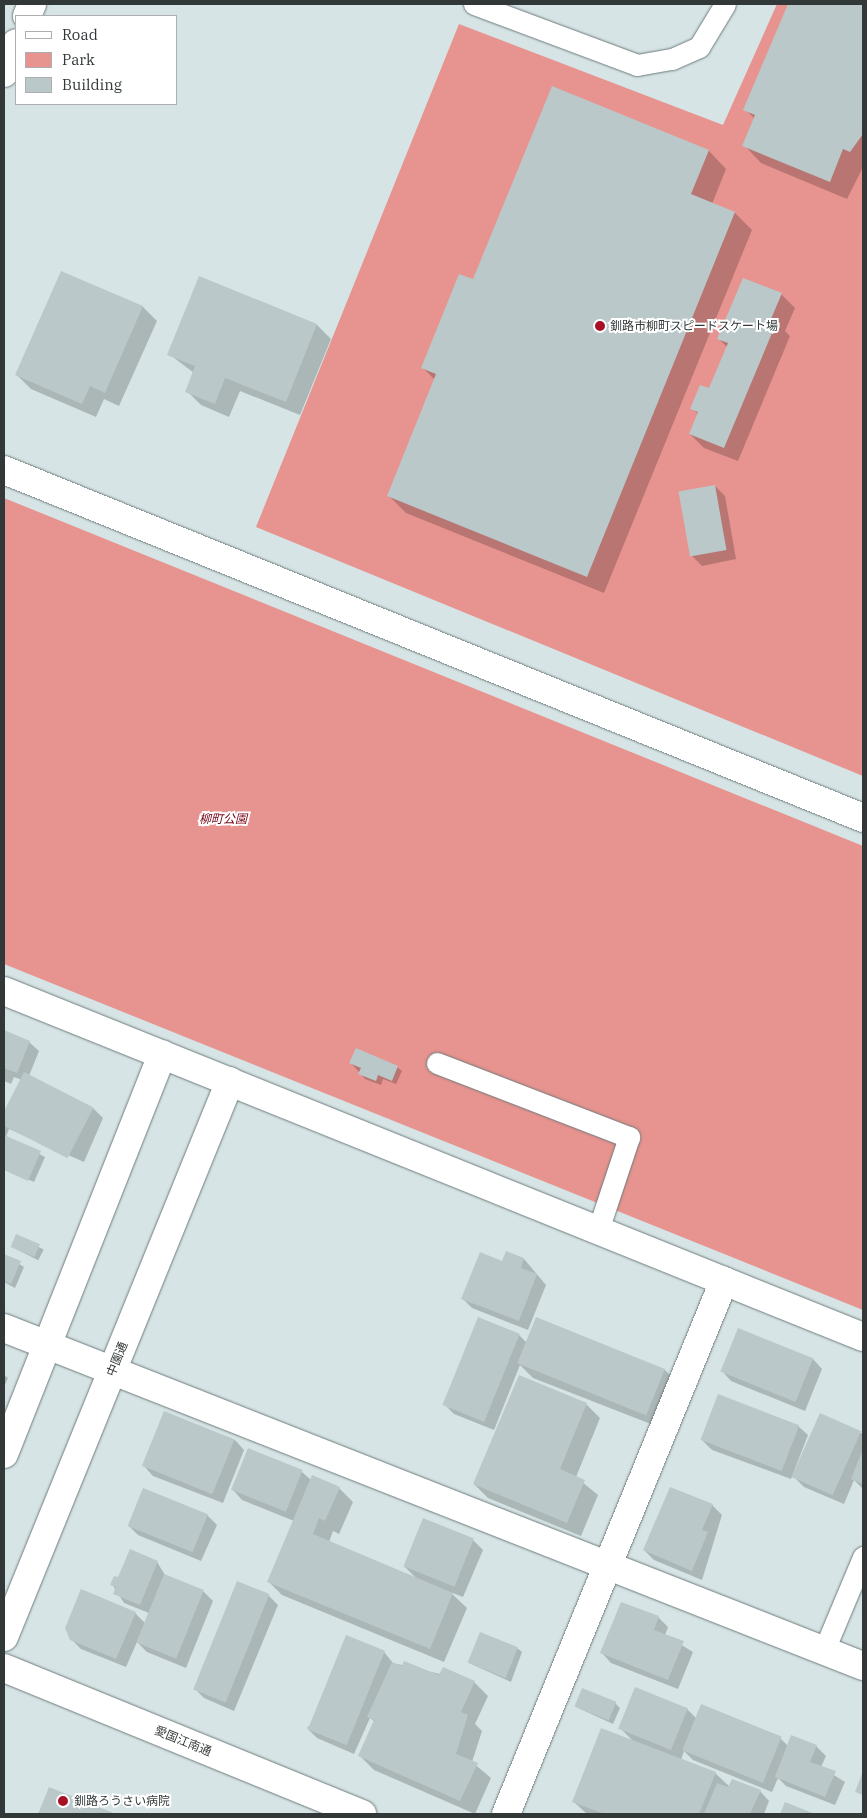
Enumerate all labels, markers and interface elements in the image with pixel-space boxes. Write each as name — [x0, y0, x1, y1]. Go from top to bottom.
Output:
legend — [15, 15, 178, 105]
text: Road — [62, 25, 98, 44]
text: Park — [62, 50, 95, 69]
text: Building — [62, 75, 122, 94]
place label: 釧路市柳町スピードスケート場 — [610, 319, 778, 333]
marker: 釧路市柳町スピードスケート場 — [594, 320, 606, 332]
park label: 柳町公園 — [199, 812, 247, 826]
street label: 中園通 — [104, 1340, 130, 1378]
street label: 愛国江南通 — [152, 1723, 214, 1759]
marker: 釧路ろうさい病院 — [56, 1794, 70, 1808]
place label: 釧路ろうさい病院 — [74, 1794, 170, 1808]

